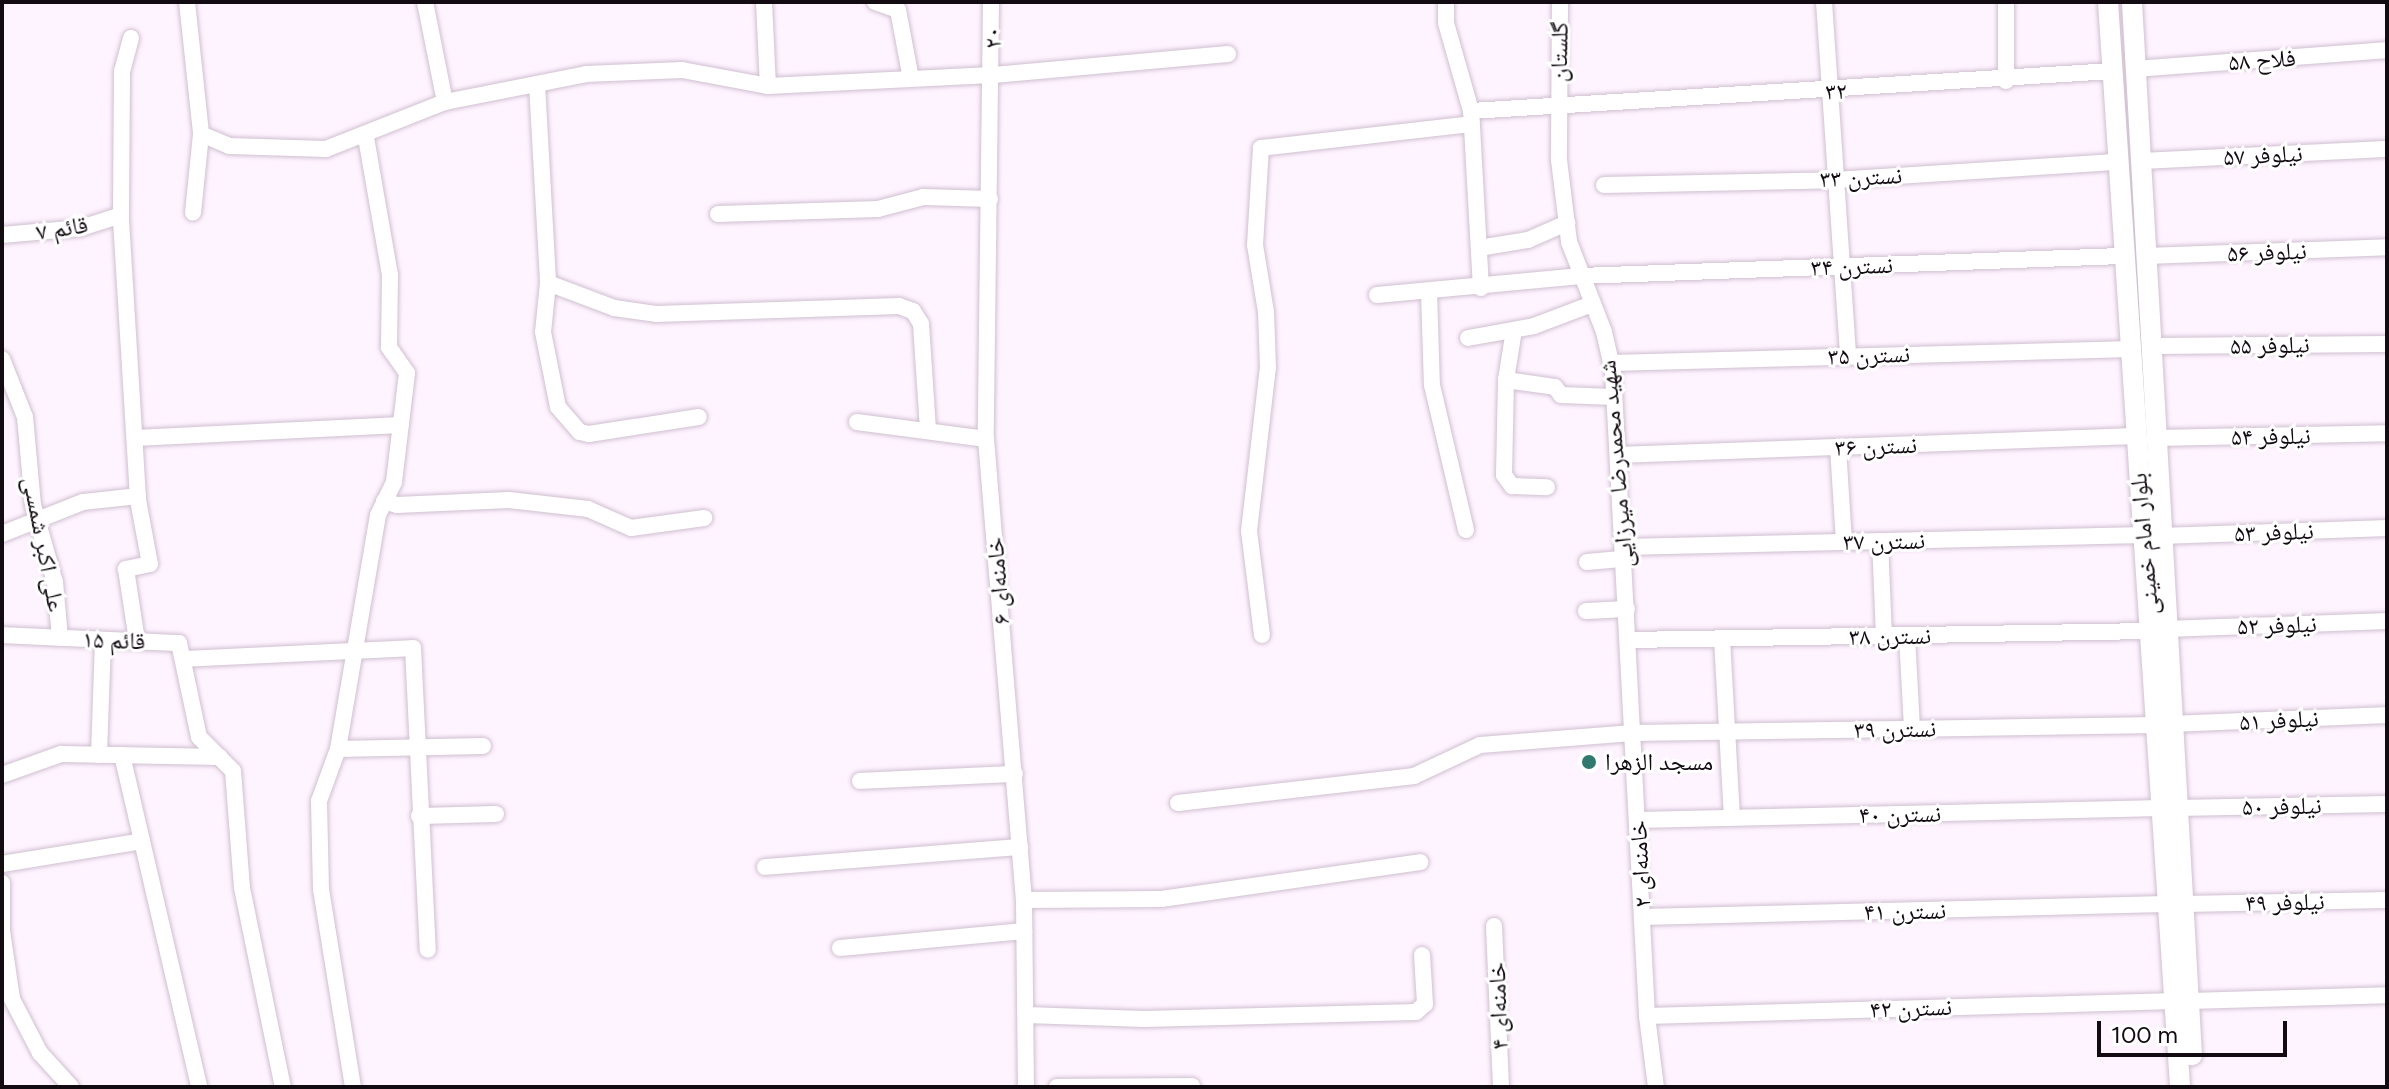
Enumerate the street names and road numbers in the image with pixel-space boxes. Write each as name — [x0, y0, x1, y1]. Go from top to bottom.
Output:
street label: گلستان — [1544, 21, 1574, 83]
street label: ۲۰ — [977, 27, 1007, 49]
street label: فلاح ۵۸ — [2227, 43, 2297, 77]
street label: ۳۲ — [1824, 76, 1848, 106]
street label: نیلوفر ۵۷ — [2222, 139, 2304, 171]
street label: نسترن ۳۳ — [1819, 160, 1903, 194]
street label: قائم ۷ — [34, 210, 90, 246]
street label: نیلوفر ۵۶ — [2227, 236, 2307, 268]
street label: نسترن ۳۴ — [1810, 250, 1894, 282]
street label: نیلوفر ۵۵ — [2230, 330, 2310, 360]
street label: نسترن ۳۵ — [1827, 339, 1911, 371]
street label: شهید محمدرضا میرزایی — [1593, 359, 1639, 569]
street label: نیلوفر ۵۴ — [2231, 421, 2311, 451]
street label: نسترن ۳۶ — [1834, 430, 1918, 462]
street label: بلوار امام خمینی — [2123, 472, 2165, 616]
street label: علی اکبر شمسی — [17, 474, 71, 614]
street label: نیلوفر ۵۳ — [2234, 516, 2314, 548]
street label: نسترن ۳۷ — [1843, 526, 1925, 556]
street label: خامنه‌ای ۶ — [980, 536, 1016, 626]
street label: نیلوفر ۵۲ — [2237, 609, 2317, 641]
street label: نسترن ۳۸ — [1849, 621, 1931, 651]
street label: قائم ۱۵ — [82, 625, 146, 655]
street label: نیلوفر ۵۱ — [2238, 704, 2320, 736]
street label: نسترن ۳۹ — [1854, 714, 1936, 744]
street label: نیلوفر ۵۰ — [2242, 791, 2322, 821]
street label: نسترن ۴۰ — [1859, 799, 1941, 829]
street label: خامنه‌ای ۲ — [1623, 820, 1657, 908]
street label: نیلوفر ۴۹ — [2245, 887, 2325, 917]
street label: نسترن ۴۱ — [1864, 896, 1946, 926]
street label: خامنه‌ای ۴ — [1482, 962, 1514, 1050]
street label: نسترن ۴۲ — [1869, 992, 1953, 1024]

